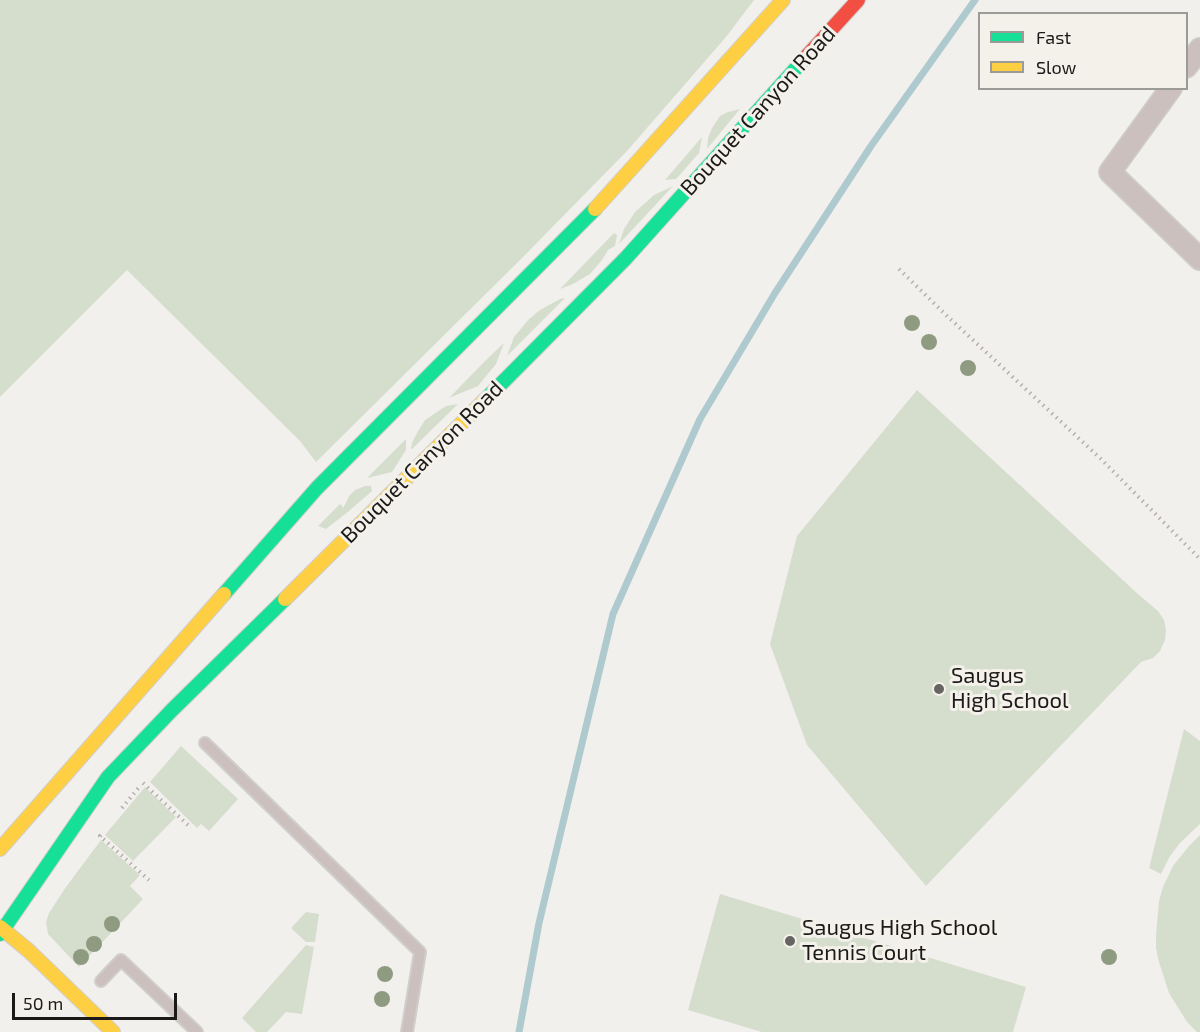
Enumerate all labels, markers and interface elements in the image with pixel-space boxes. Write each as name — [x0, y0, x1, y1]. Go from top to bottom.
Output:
legend — [978, 12, 1188, 90]
street label: Bouquet Canyon Road — [675, 21, 841, 201]
text: Fast — [1036, 26, 1071, 48]
text: Slow — [1036, 56, 1076, 78]
street label: Bouquet Canyon Road — [335, 375, 509, 549]
place label: Saugus High School — [951, 663, 1069, 714]
marker: Saugus High School — [932, 682, 946, 696]
place label: Saugus High School Tennis Court — [802, 915, 997, 966]
marker: Saugus High School Tennis Court — [783, 934, 797, 948]
scale bar — [15, 981, 180, 1019]
text: 50 m — [23, 992, 63, 1014]

